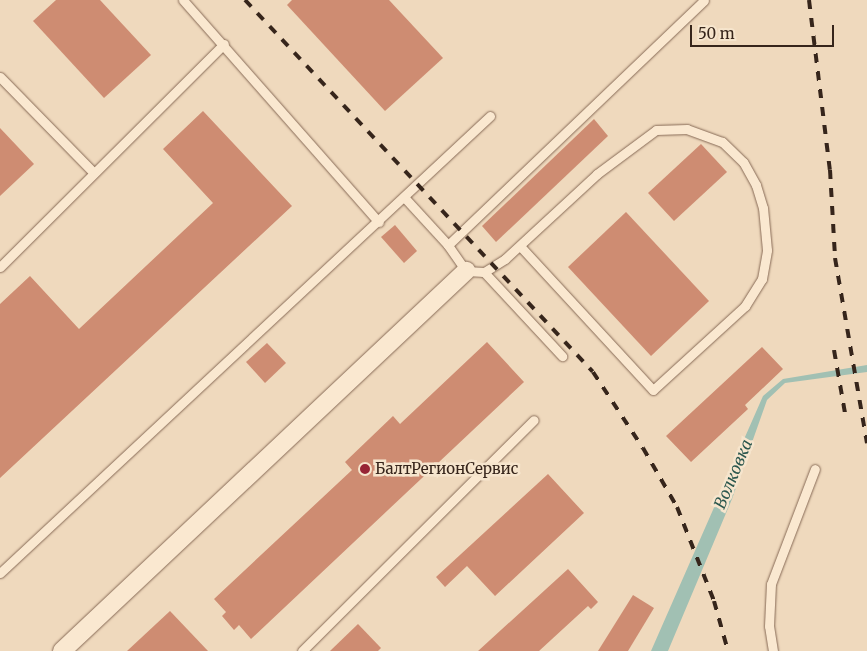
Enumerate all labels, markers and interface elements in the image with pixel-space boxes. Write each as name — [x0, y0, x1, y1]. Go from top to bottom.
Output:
scale bar — [692, 15, 836, 47]
text: 50 m — [698, 24, 735, 43]
water label: Волковка — [710, 437, 756, 511]
place label: БалтРегионСервис — [375, 460, 518, 478]
marker: БалтРегионСервис — [359, 463, 371, 475]

